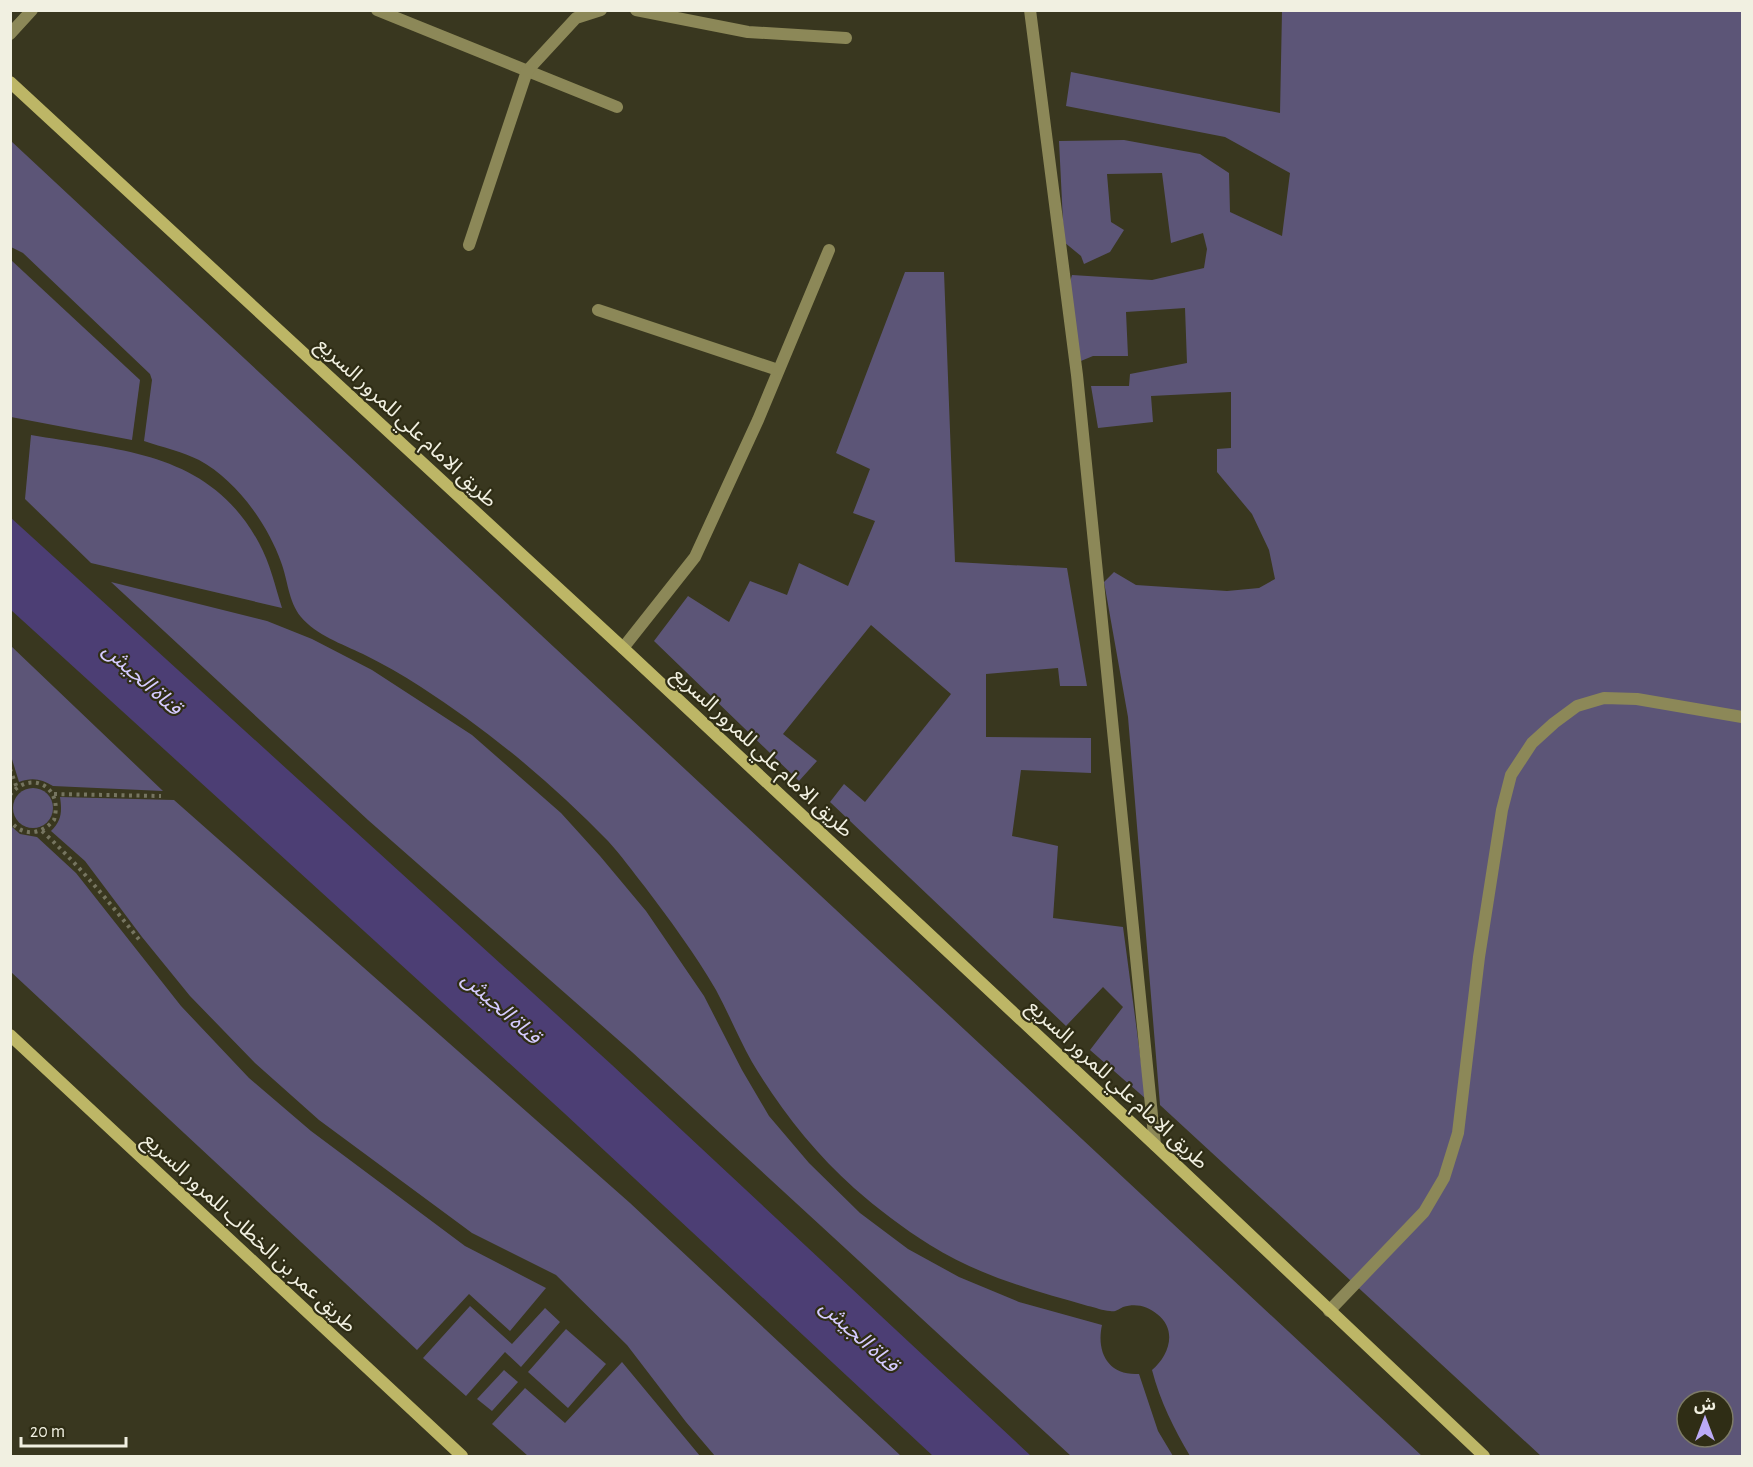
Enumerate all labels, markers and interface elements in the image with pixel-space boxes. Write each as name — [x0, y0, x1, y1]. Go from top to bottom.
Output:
street label: طريق الامام علي للمرور السريع — [309, 333, 501, 515]
water label: قناة الجيش — [98, 638, 187, 722]
street label: طريق الامام علي للمرور السريع — [665, 663, 857, 845]
water label: قناة الجيش — [457, 967, 546, 1051]
street label: طريق الامام علي للمرور السريع — [1020, 995, 1212, 1177]
street label: طريق عمر بن الخطاب للمرور السريع — [136, 1128, 360, 1339]
water label: قناة الجيش — [815, 1295, 904, 1379]
north arrow — [1675, 1389, 1735, 1449]
text: ش — [1694, 1397, 1716, 1414]
scale bar — [21, 1410, 126, 1448]
text: 20 m — [30, 1423, 65, 1441]

